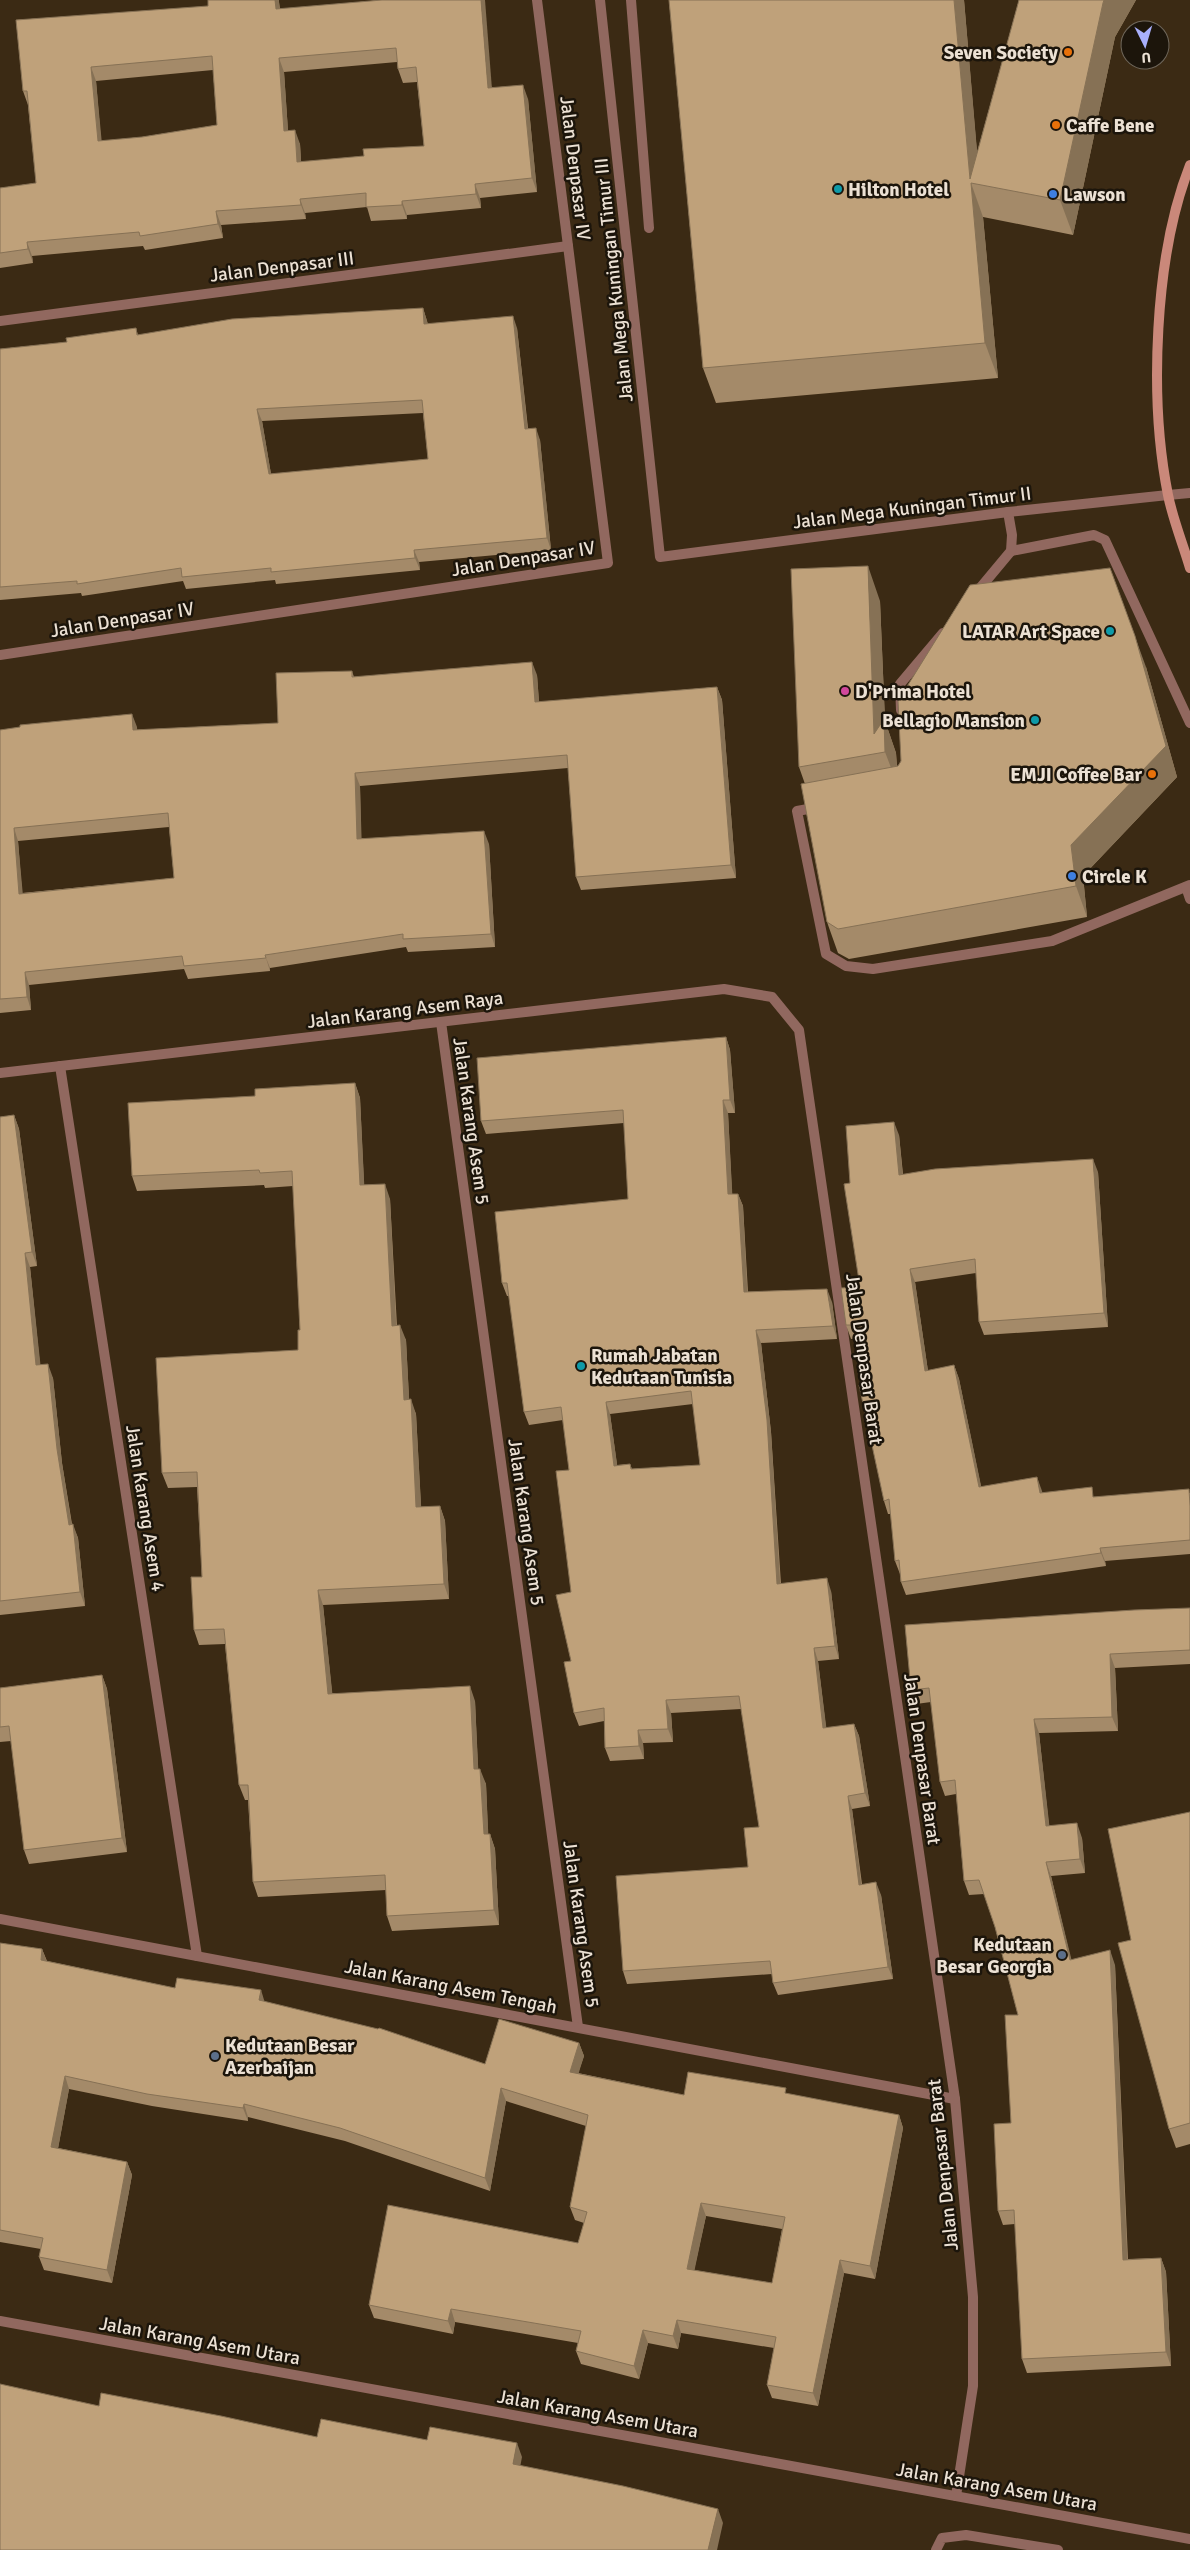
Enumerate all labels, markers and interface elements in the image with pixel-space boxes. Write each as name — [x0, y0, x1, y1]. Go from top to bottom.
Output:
north arrow — [1120, 20, 1170, 70]
place label: Seven Society — [944, 41, 1059, 65]
marker: Seven Society — [1062, 46, 1074, 58]
text: U — [1141, 49, 1152, 66]
street label: Jalan Denpasar IV — [554, 95, 596, 242]
place label: Caffe Bene — [1066, 114, 1154, 138]
marker: Caffe Bene — [1050, 119, 1062, 131]
street label: Jalan Mega Kuningan Timur III — [589, 157, 639, 403]
place label: Hilton Hotel — [848, 178, 949, 202]
marker: Hilton Hotel — [832, 183, 844, 195]
place label: Lawson — [1063, 183, 1126, 207]
marker: Lawson — [1047, 188, 1059, 200]
street label: Jalan Denpasar III — [209, 246, 356, 288]
street label: Jalan Mega Kuningan Timur II — [792, 481, 1033, 535]
street label: Jalan Denpasar IV — [450, 536, 597, 582]
street label: Jalan Denpasar IV — [49, 597, 196, 643]
place label: LATAR Art Space — [962, 620, 1100, 644]
marker: LATAR Art Space — [1104, 625, 1116, 637]
place label: D'Prima Hotel — [855, 680, 971, 704]
marker: D'Prima Hotel — [839, 685, 851, 697]
place label: Bellagio Mansion — [882, 709, 1025, 733]
marker: Bellagio Mansion — [1029, 714, 1041, 726]
place label: EMJI Coffee Bar — [1010, 763, 1142, 787]
marker: EMJI Coffee Bar — [1146, 768, 1158, 780]
place label: Circle K — [1082, 865, 1147, 889]
marker: Circle K — [1066, 870, 1078, 882]
street label: Jalan Karang Asem Raya — [306, 986, 504, 1034]
street label: Jalan Karang Asem 5 — [447, 1036, 495, 1206]
street label: Jalan Denpasar Barat — [840, 1272, 888, 1447]
place label: Rumah Jabatan Kedutaan Tunisia — [591, 1344, 733, 1390]
marker: Rumah Jabatan Kedutaan Tunisia — [575, 1360, 587, 1372]
street label: Jalan Karang Asem 4 — [120, 1423, 170, 1593]
street label: Jalan Karang Asem 5 — [502, 1437, 550, 1607]
street label: Jalan Denpasar Barat — [898, 1672, 946, 1847]
street label: Jalan Karang Asem 5 — [557, 1839, 605, 2009]
place label: Kedutaan Besar Georgia — [936, 1933, 1052, 1979]
marker: Kedutaan Besar Georgia — [1056, 1949, 1068, 1961]
street label: Jalan Karang Asem Tengah — [343, 1955, 559, 2019]
place label: Kedutaan Besar Azerbaijan — [225, 2034, 355, 2080]
marker: Kedutaan Besar Azerbaijan — [209, 2050, 221, 2062]
street label: Jalan Denpasar Barat — [922, 2078, 964, 2252]
street label: Jalan Karang Asem Utara — [97, 2311, 302, 2370]
street label: Jalan Karang Asem Utara — [495, 2384, 700, 2443]
street label: Jalan Karang Asem Utara — [894, 2457, 1099, 2516]

